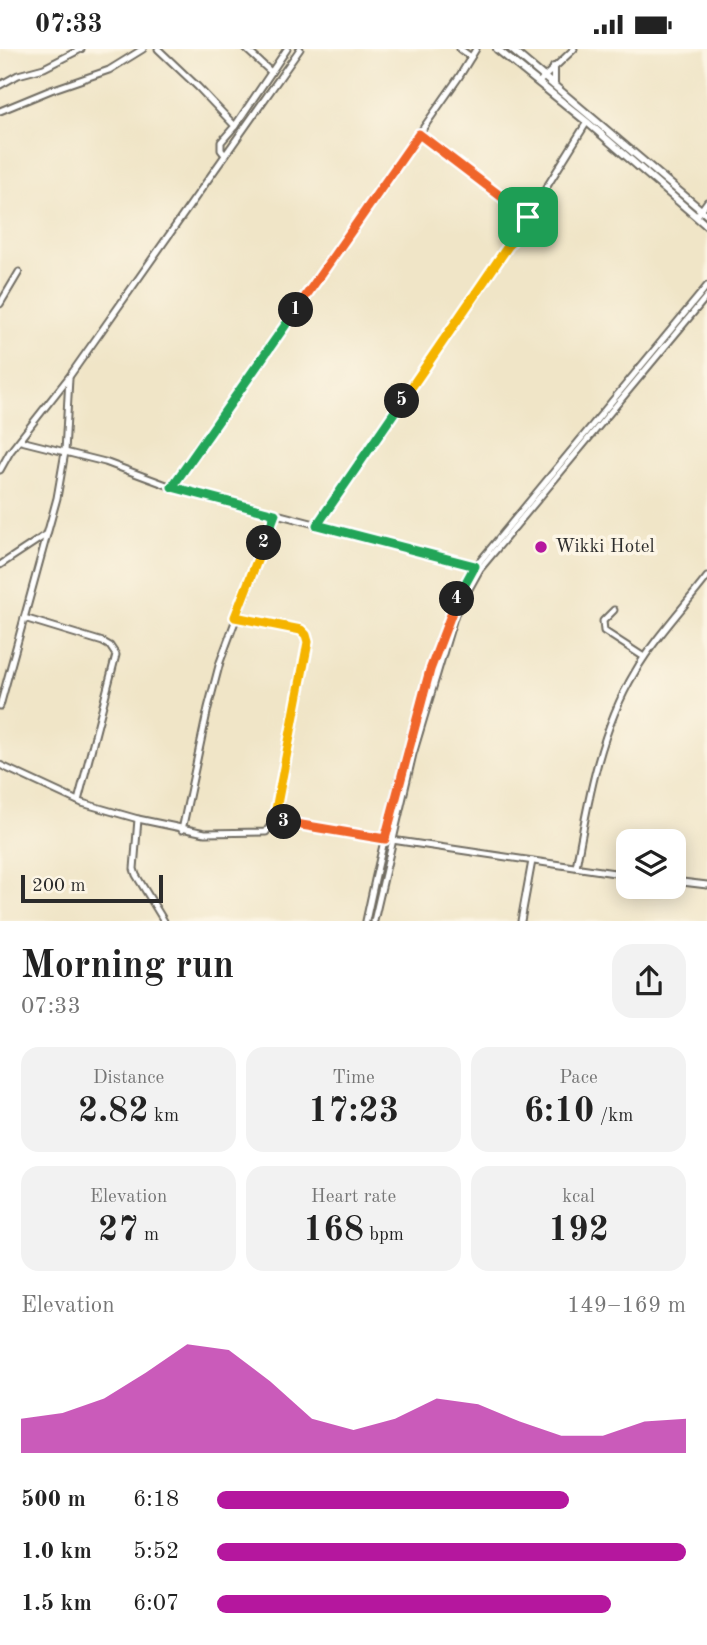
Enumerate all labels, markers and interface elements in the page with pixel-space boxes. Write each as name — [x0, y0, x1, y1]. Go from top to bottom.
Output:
text: 07:33 — [35, 12, 103, 38]
pin — [498, 187, 558, 247]
icon: arrive — [509, 198, 547, 236]
pin: 1 — [278, 293, 314, 327]
text: 1 — [290, 300, 301, 319]
pin: 5 — [384, 383, 420, 419]
text: 5 — [396, 391, 407, 410]
pin: 2 — [246, 525, 282, 561]
text: 2 — [258, 533, 269, 552]
place label: Wikki Hotel — [555, 538, 655, 557]
marker: Wikki Hotel — [533, 539, 549, 555]
pin: 4 — [440, 581, 475, 617]
text: 4 — [451, 589, 462, 608]
pin: 3 — [266, 805, 302, 839]
text: 3 — [278, 812, 289, 831]
map controls — [616, 829, 686, 899]
button: layers — [616, 829, 686, 899]
scale bar — [21, 871, 163, 903]
text: 200 m — [32, 877, 85, 896]
button: share — [612, 944, 686, 1018]
text: Morning run — [21, 948, 234, 986]
text: 07:33 — [21, 995, 81, 1018]
text: Distance — [93, 1069, 164, 1088]
text: Time — [332, 1069, 375, 1088]
text: Pace — [559, 1069, 598, 1088]
text: 2.82 — [78, 1094, 149, 1129]
text: 17:23 — [308, 1094, 399, 1129]
text: 6:10 — [524, 1094, 594, 1129]
text: km — [149, 1107, 179, 1126]
text: /km — [594, 1107, 633, 1126]
text: Elevation — [90, 1188, 167, 1207]
text: Heart rate — [311, 1188, 396, 1207]
text: kcal — [562, 1188, 595, 1207]
text: 27 — [98, 1213, 139, 1248]
text: 168 — [303, 1213, 364, 1248]
text: 192 — [548, 1213, 609, 1248]
text: m — [139, 1226, 159, 1245]
text: bpm — [364, 1226, 404, 1245]
text: Elevation — [21, 1294, 115, 1317]
text: 149–169 m — [567, 1294, 686, 1317]
text: 500 m — [21, 1488, 86, 1511]
text: 6:18 — [133, 1488, 179, 1511]
text: 1.0 km — [21, 1540, 92, 1563]
text: 5:52 — [133, 1540, 179, 1563]
text: 1.5 km — [21, 1592, 92, 1615]
text: 6:07 — [133, 1592, 179, 1615]

